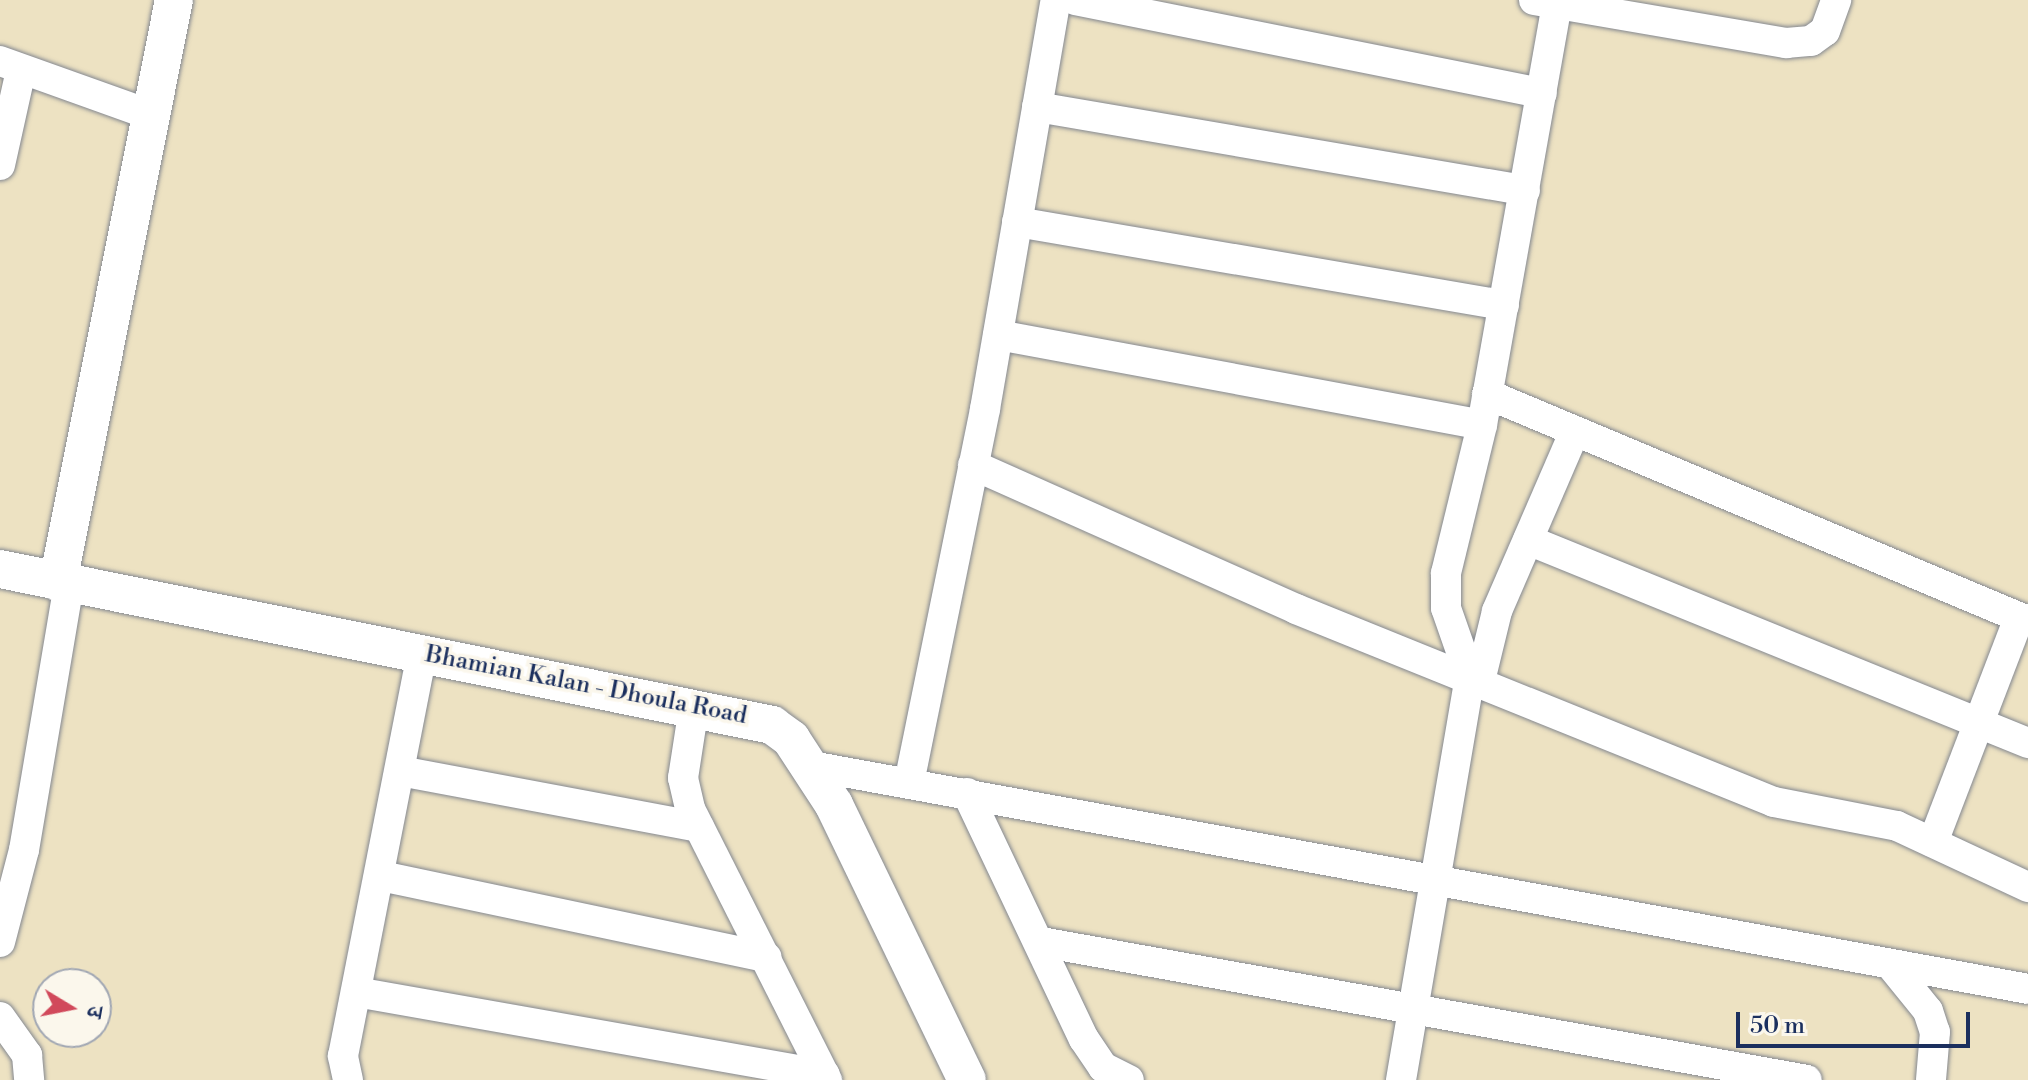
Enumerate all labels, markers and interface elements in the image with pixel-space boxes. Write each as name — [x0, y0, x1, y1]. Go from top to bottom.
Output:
street label: Bhamian Kalan - Dhoula Road — [423, 641, 749, 731]
north arrow — [32, 968, 112, 1048]
scale bar — [1740, 996, 1974, 1046]
text: उ — [80, 1004, 108, 1020]
text: 50 m — [1750, 1011, 1805, 1041]

